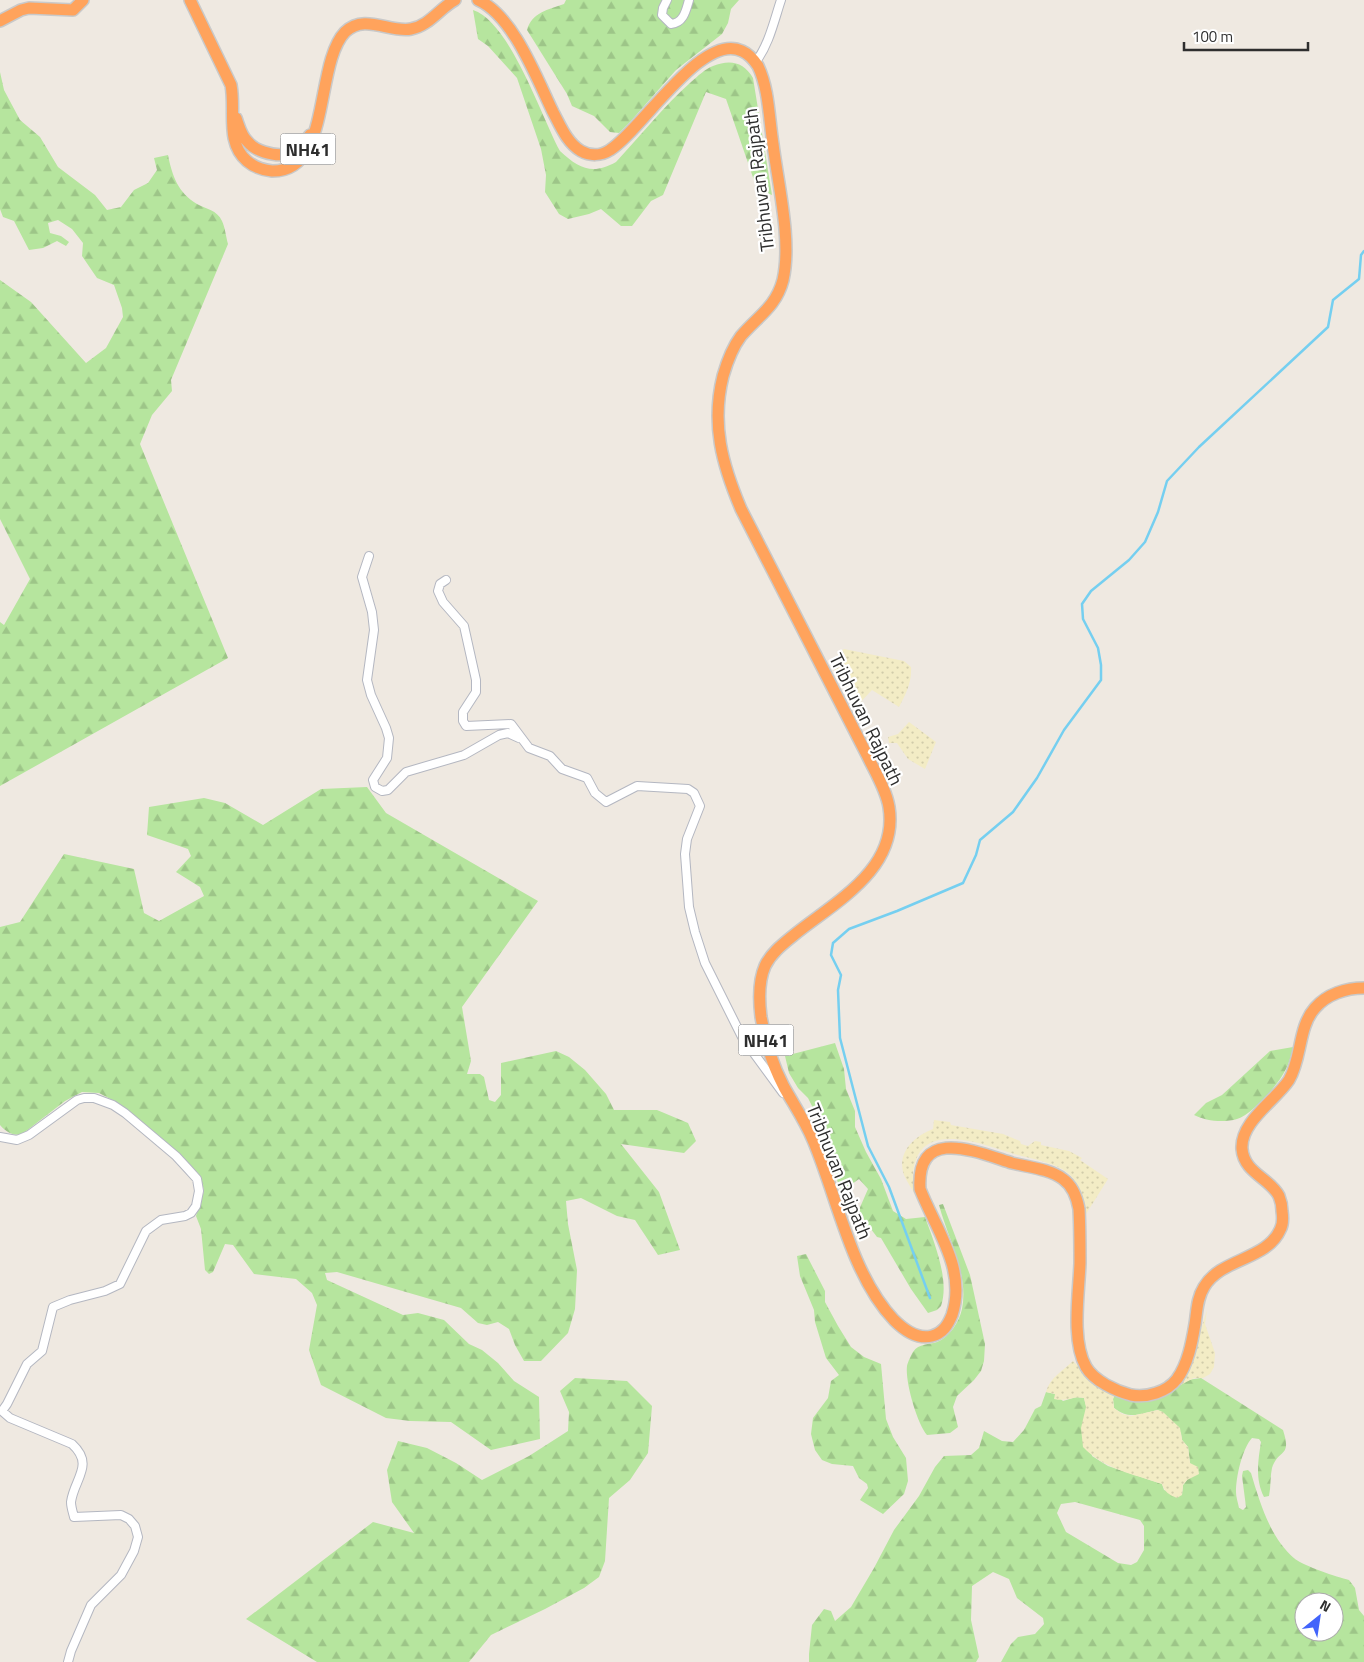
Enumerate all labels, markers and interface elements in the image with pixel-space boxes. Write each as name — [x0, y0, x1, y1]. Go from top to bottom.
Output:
scale bar — [1184, 20, 1308, 52]
text: 100 m — [1192, 25, 1233, 48]
street label: Tribhuvan Rajpath — [735, 107, 781, 253]
road number: NH41 — [280, 134, 336, 164]
street label: Tribhuvan Rajpath — [822, 648, 912, 790]
road number: NH41 — [738, 1024, 794, 1056]
street label: Tribhuvan Rajpath — [800, 1099, 880, 1243]
north arrow — [1294, 1592, 1344, 1642]
text: N — [1316, 1594, 1335, 1617]

